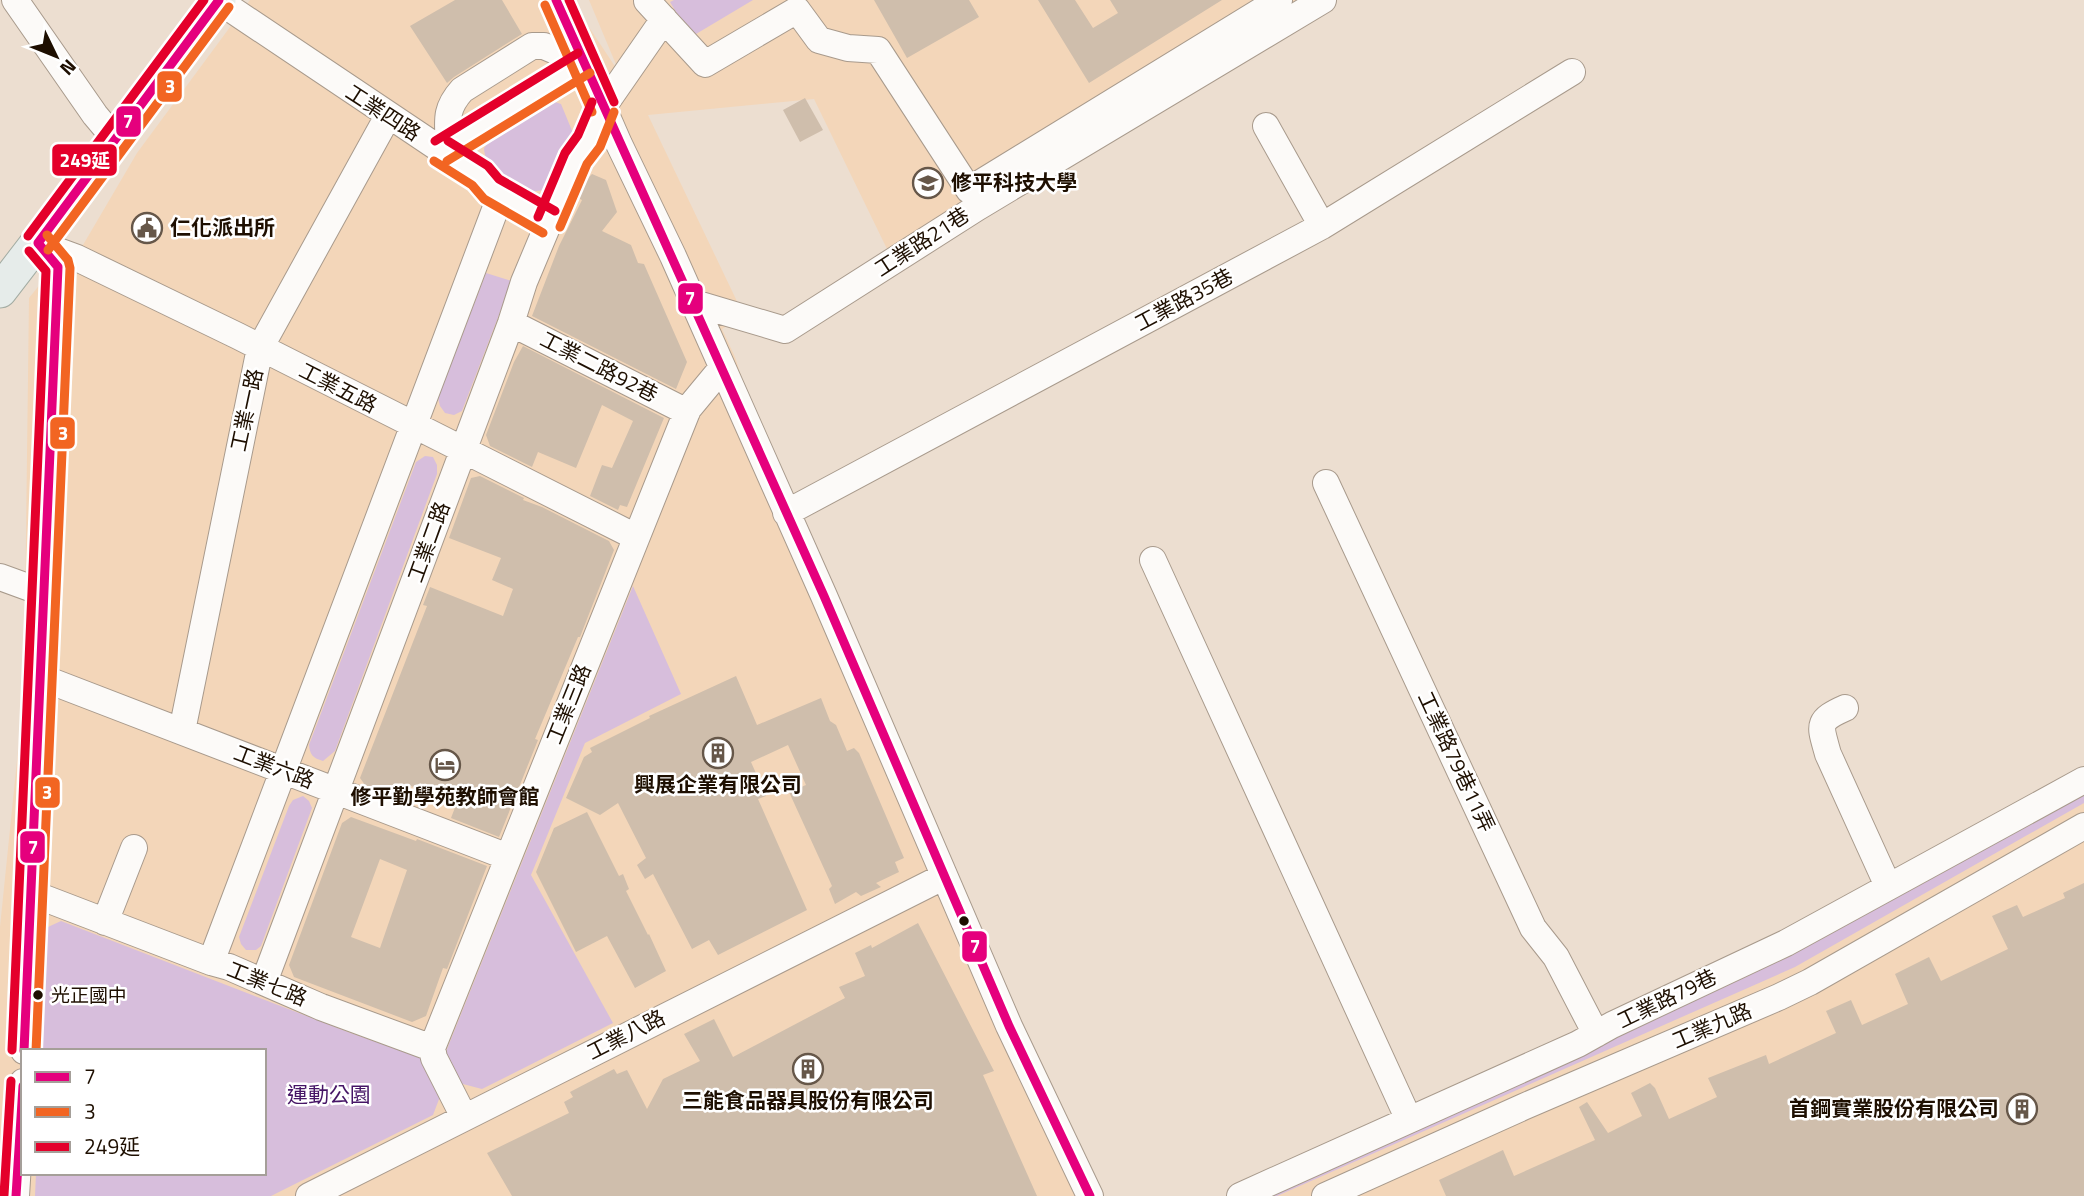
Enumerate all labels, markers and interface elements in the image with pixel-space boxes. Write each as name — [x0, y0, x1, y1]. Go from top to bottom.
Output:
north arrow — [21, 21, 91, 91]
text: N — [54, 53, 84, 83]
line badge: 3 — [156, 70, 183, 103]
text: 3 — [165, 71, 175, 100]
street label: 工業四路 — [340, 76, 427, 148]
line badge: 7 — [115, 105, 142, 138]
text: 7 — [123, 106, 133, 135]
line badge: 249延 — [51, 143, 118, 177]
text: 249延 — [60, 145, 110, 174]
school or university icon: 修平科技大學 — [911, 166, 945, 200]
place label: 修平科技大學 — [951, 166, 1077, 198]
street label: 工業路21巷 — [868, 198, 975, 284]
public building icon: 仁化派出所 — [130, 211, 164, 245]
place label: 仁化派出所 — [170, 211, 275, 243]
street label: 工業路35巷 — [1129, 260, 1239, 338]
line badge: 7 — [677, 282, 704, 315]
text: 7 — [685, 283, 695, 312]
street label: 工業二路92巷 — [535, 323, 664, 410]
street label: 工業五路 — [294, 354, 383, 420]
street label: 工業一路 — [222, 365, 270, 454]
line badge: 3 — [49, 416, 76, 450]
text: 3 — [58, 418, 68, 447]
street label: 工業二路 — [399, 497, 457, 587]
street label: 工業三路 — [538, 659, 599, 749]
street label: 工業路79巷11弄 — [1410, 686, 1504, 837]
street label: 工業六路 — [229, 736, 319, 796]
building icon: 興展企業有限公司 — [701, 736, 735, 770]
hotel icon: 修平勤學苑教師會館 — [428, 748, 462, 782]
place label: 興展企業有限公司 — [634, 768, 802, 800]
line badge: 3 — [34, 776, 61, 809]
text: 3 — [42, 777, 52, 806]
place label: 修平勤學苑教師會館 — [351, 780, 540, 812]
line badge: 7 — [19, 830, 46, 864]
text: 7 — [28, 832, 38, 861]
unlabelled marker — [957, 914, 971, 928]
line badge: 7 — [961, 930, 988, 963]
text: 7 — [970, 931, 980, 960]
street label: 工業七路 — [222, 953, 312, 1014]
street label: 工業路79巷 — [1611, 960, 1722, 1036]
place label: 光正國中 — [51, 980, 127, 1009]
marker: 光正國中 — [31, 988, 45, 1002]
street label: 工業九路 — [1667, 994, 1757, 1056]
street label: 工業八路 — [581, 1001, 670, 1067]
legend — [21, 1049, 266, 1175]
building icon: 三能食品器具股份有限公司 — [791, 1052, 825, 1086]
text: 7 — [84, 1060, 96, 1092]
park label: 運動公園 — [287, 1078, 371, 1110]
place label: 三能食品器具股份有限公司 — [682, 1084, 934, 1116]
place label: 首鋼實業股份有限公司 — [1789, 1092, 1999, 1124]
building icon: 首鋼實業股份有限公司 — [2005, 1092, 2039, 1126]
text: 3 — [84, 1095, 96, 1127]
text: 249延 — [84, 1130, 140, 1162]

